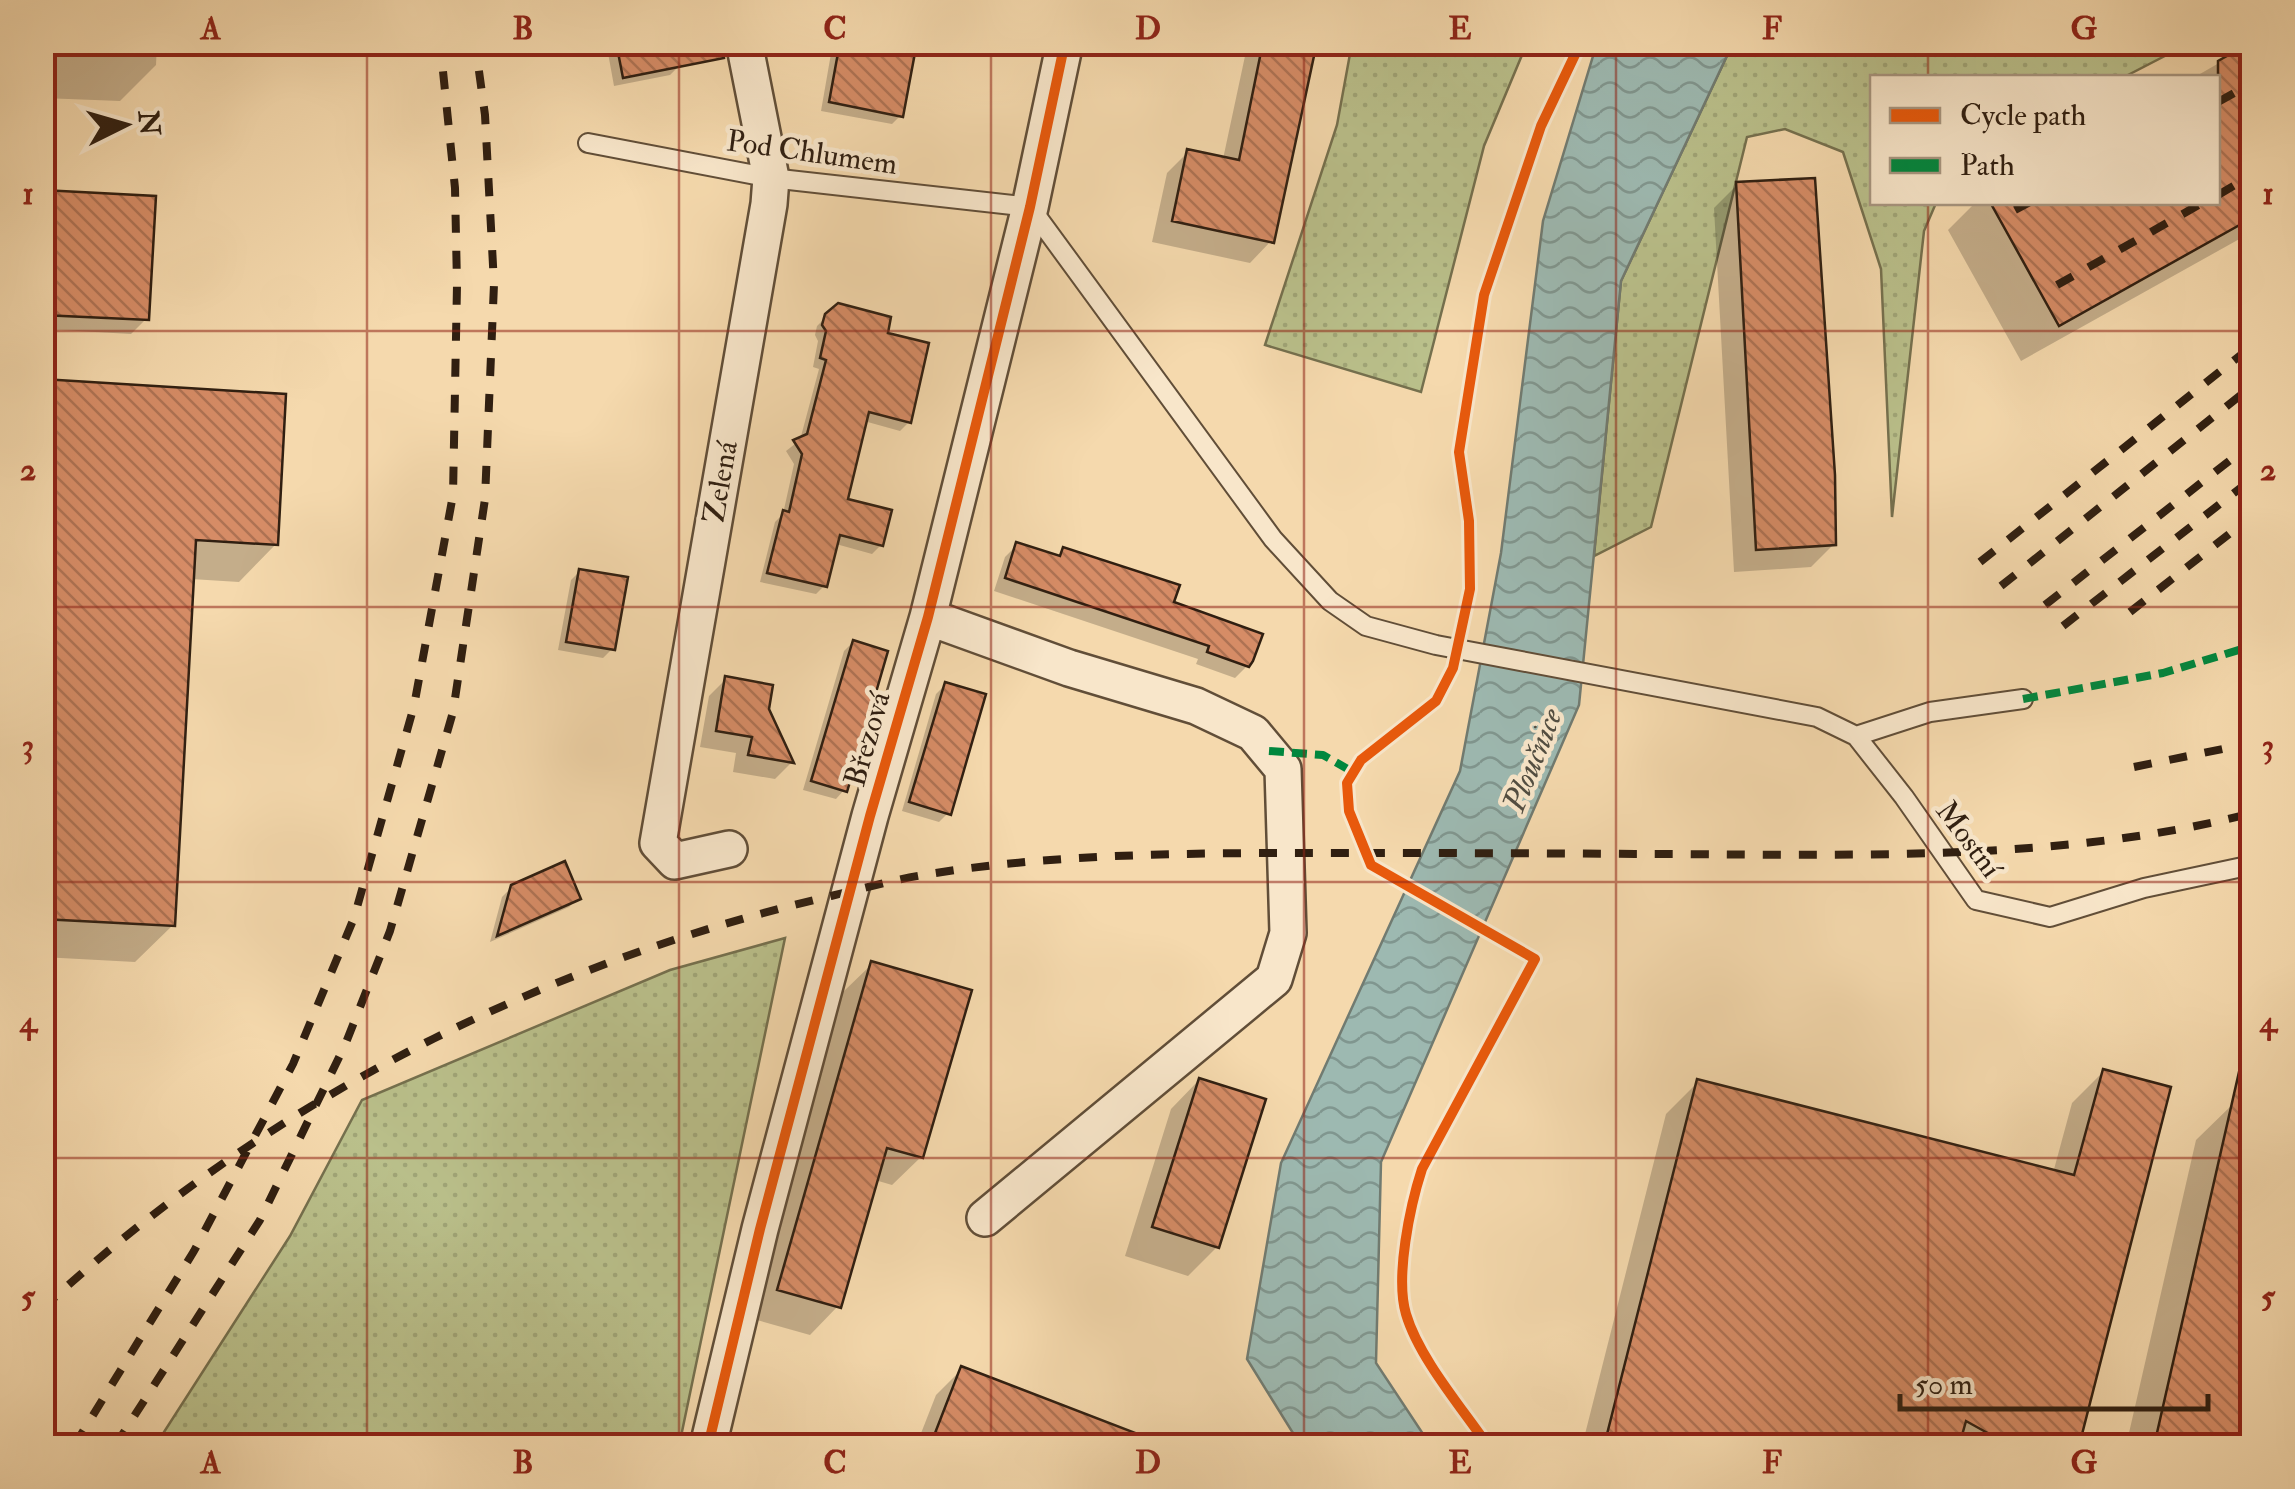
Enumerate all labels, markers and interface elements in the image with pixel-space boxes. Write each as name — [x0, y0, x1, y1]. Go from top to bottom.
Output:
text: A — [199, 9, 222, 49]
text: B — [513, 9, 533, 49]
text: C — [823, 9, 847, 49]
text: D — [1135, 9, 1161, 49]
text: E — [1448, 9, 1472, 49]
text: F — [1762, 9, 1782, 49]
text: G — [2071, 9, 2098, 49]
north arrow — [75, 75, 175, 175]
legend — [1870, 75, 2220, 205]
text: Cycle path — [1960, 97, 2086, 134]
text: N — [130, 108, 167, 138]
street label: Pod Chlumem — [724, 122, 900, 183]
text: Path — [1960, 147, 2015, 184]
text: 1 — [22, 174, 34, 214]
text: 1 — [2262, 174, 2274, 214]
street label: Zelená — [695, 437, 746, 526]
text: 2 — [20, 450, 36, 490]
text: 2 — [2260, 450, 2276, 490]
street label: Březová — [836, 687, 899, 791]
water label: Ploučnice — [1494, 702, 1572, 819]
text: 3 — [22, 726, 34, 766]
text: 3 — [2262, 726, 2274, 766]
street label: Mostní — [1928, 794, 2011, 887]
text: 4 — [18, 1002, 38, 1042]
text: 4 — [2258, 1002, 2278, 1042]
text: 5 — [21, 1277, 36, 1317]
text: 5 — [2261, 1277, 2276, 1317]
scale bar — [1900, 1349, 2208, 1411]
text: 50 m — [1915, 1366, 1973, 1403]
text: A — [199, 1443, 222, 1483]
text: B — [513, 1443, 533, 1483]
text: C — [823, 1443, 847, 1483]
text: D — [1135, 1443, 1161, 1483]
text: E — [1448, 1443, 1472, 1483]
text: F — [1762, 1443, 1782, 1483]
text: G — [2071, 1443, 2098, 1483]

